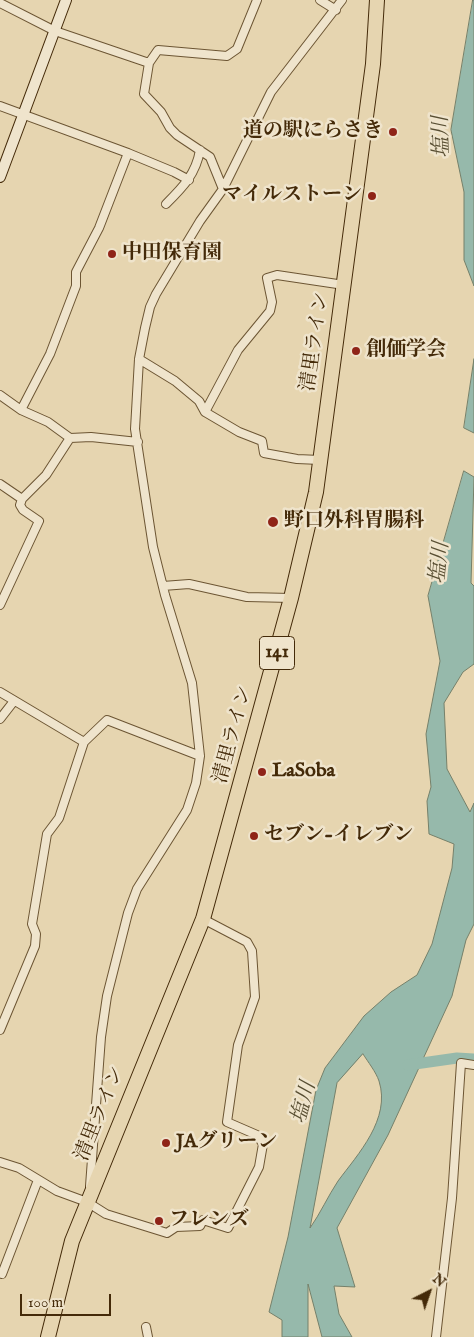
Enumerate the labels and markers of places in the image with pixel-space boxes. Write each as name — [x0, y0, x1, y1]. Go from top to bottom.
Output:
place label: 道の駅にらさき — [243, 120, 383, 144]
marker: 道の駅にらさき — [387, 126, 399, 138]
place label: マイルストーン — [222, 184, 362, 208]
marker: マイルストーン — [366, 190, 378, 202]
place label: 中田保育園 — [122, 242, 222, 266]
marker: 中田保育園 — [106, 248, 118, 260]
place label: 創価学会 — [366, 339, 446, 363]
marker: 創価学会 — [350, 345, 362, 357]
place label: 野口外科胃腸科 — [284, 510, 424, 534]
marker: 野口外科胃腸科 — [266, 515, 280, 529]
place label: LaSoba — [272, 760, 335, 784]
marker: LaSoba — [256, 766, 268, 778]
place label: セブン-イレブン — [264, 824, 413, 848]
marker: セブン-イレブン — [248, 830, 260, 842]
place label: JAグリーン — [176, 1131, 277, 1155]
marker: JAグリーン — [160, 1137, 172, 1149]
place label: フレンズ — [169, 1209, 249, 1233]
marker: フレンズ — [153, 1215, 165, 1227]

